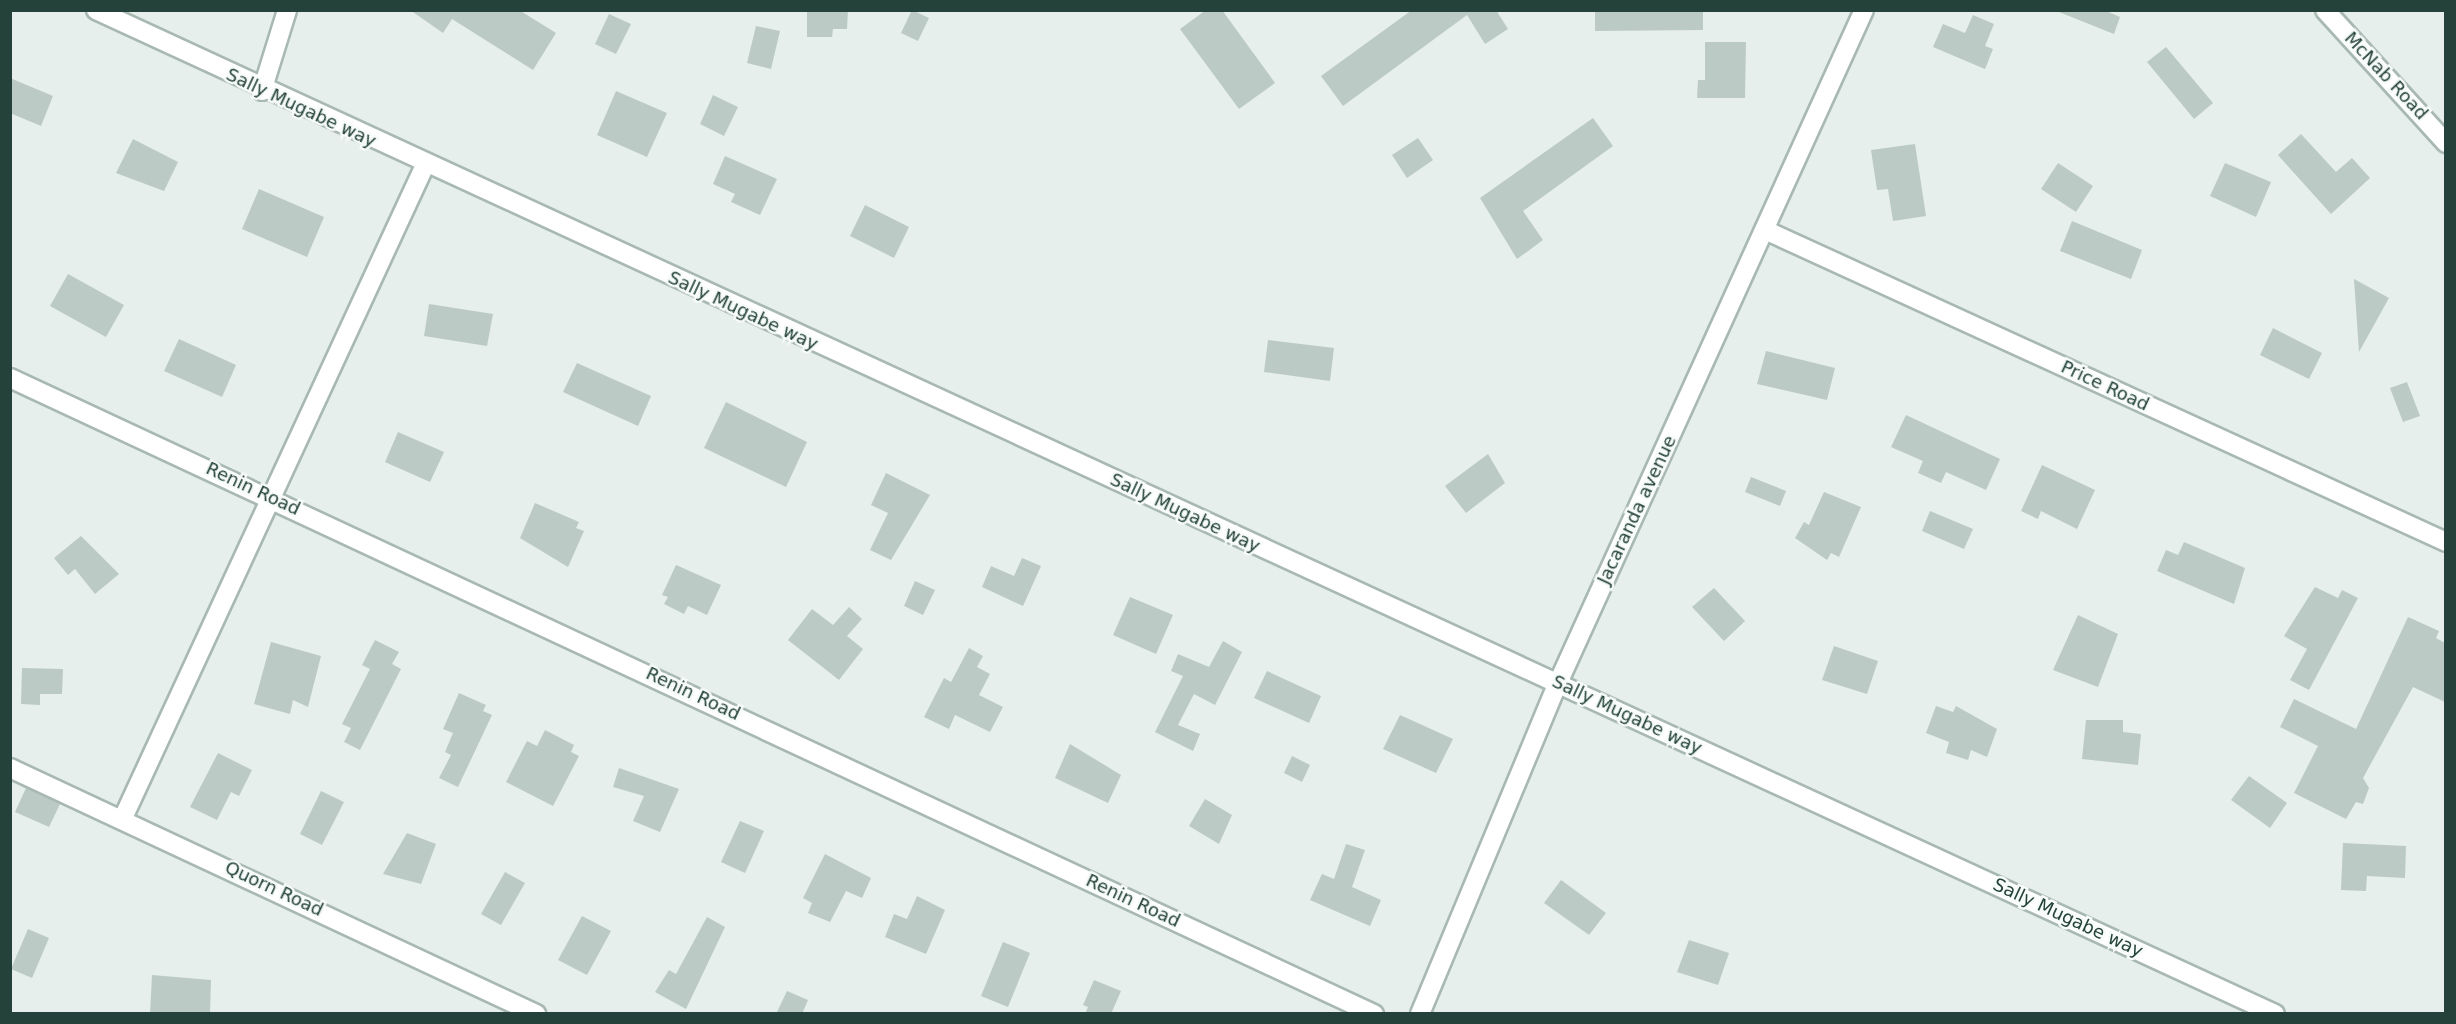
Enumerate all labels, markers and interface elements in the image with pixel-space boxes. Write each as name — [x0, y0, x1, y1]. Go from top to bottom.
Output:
street label: McNab Road — [2340, 28, 2432, 124]
street label: Sally Mugabe way — [223, 64, 379, 152]
street label: Sally Mugabe way — [665, 267, 821, 355]
street label: Price Road — [2057, 356, 2153, 416]
street label: Jacaranda avenue — [1593, 432, 1681, 588]
street label: Renin Road — [202, 458, 304, 520]
street label: Sally Mugabe way — [1107, 469, 1263, 557]
street label: Renin Road — [642, 663, 744, 725]
street label: Sally Mugabe way — [1549, 671, 1705, 759]
street label: Quorn Road — [221, 857, 327, 921]
street label: Renin Road — [1082, 870, 1184, 932]
street label: Sally Mugabe way — [1990, 874, 2146, 962]

